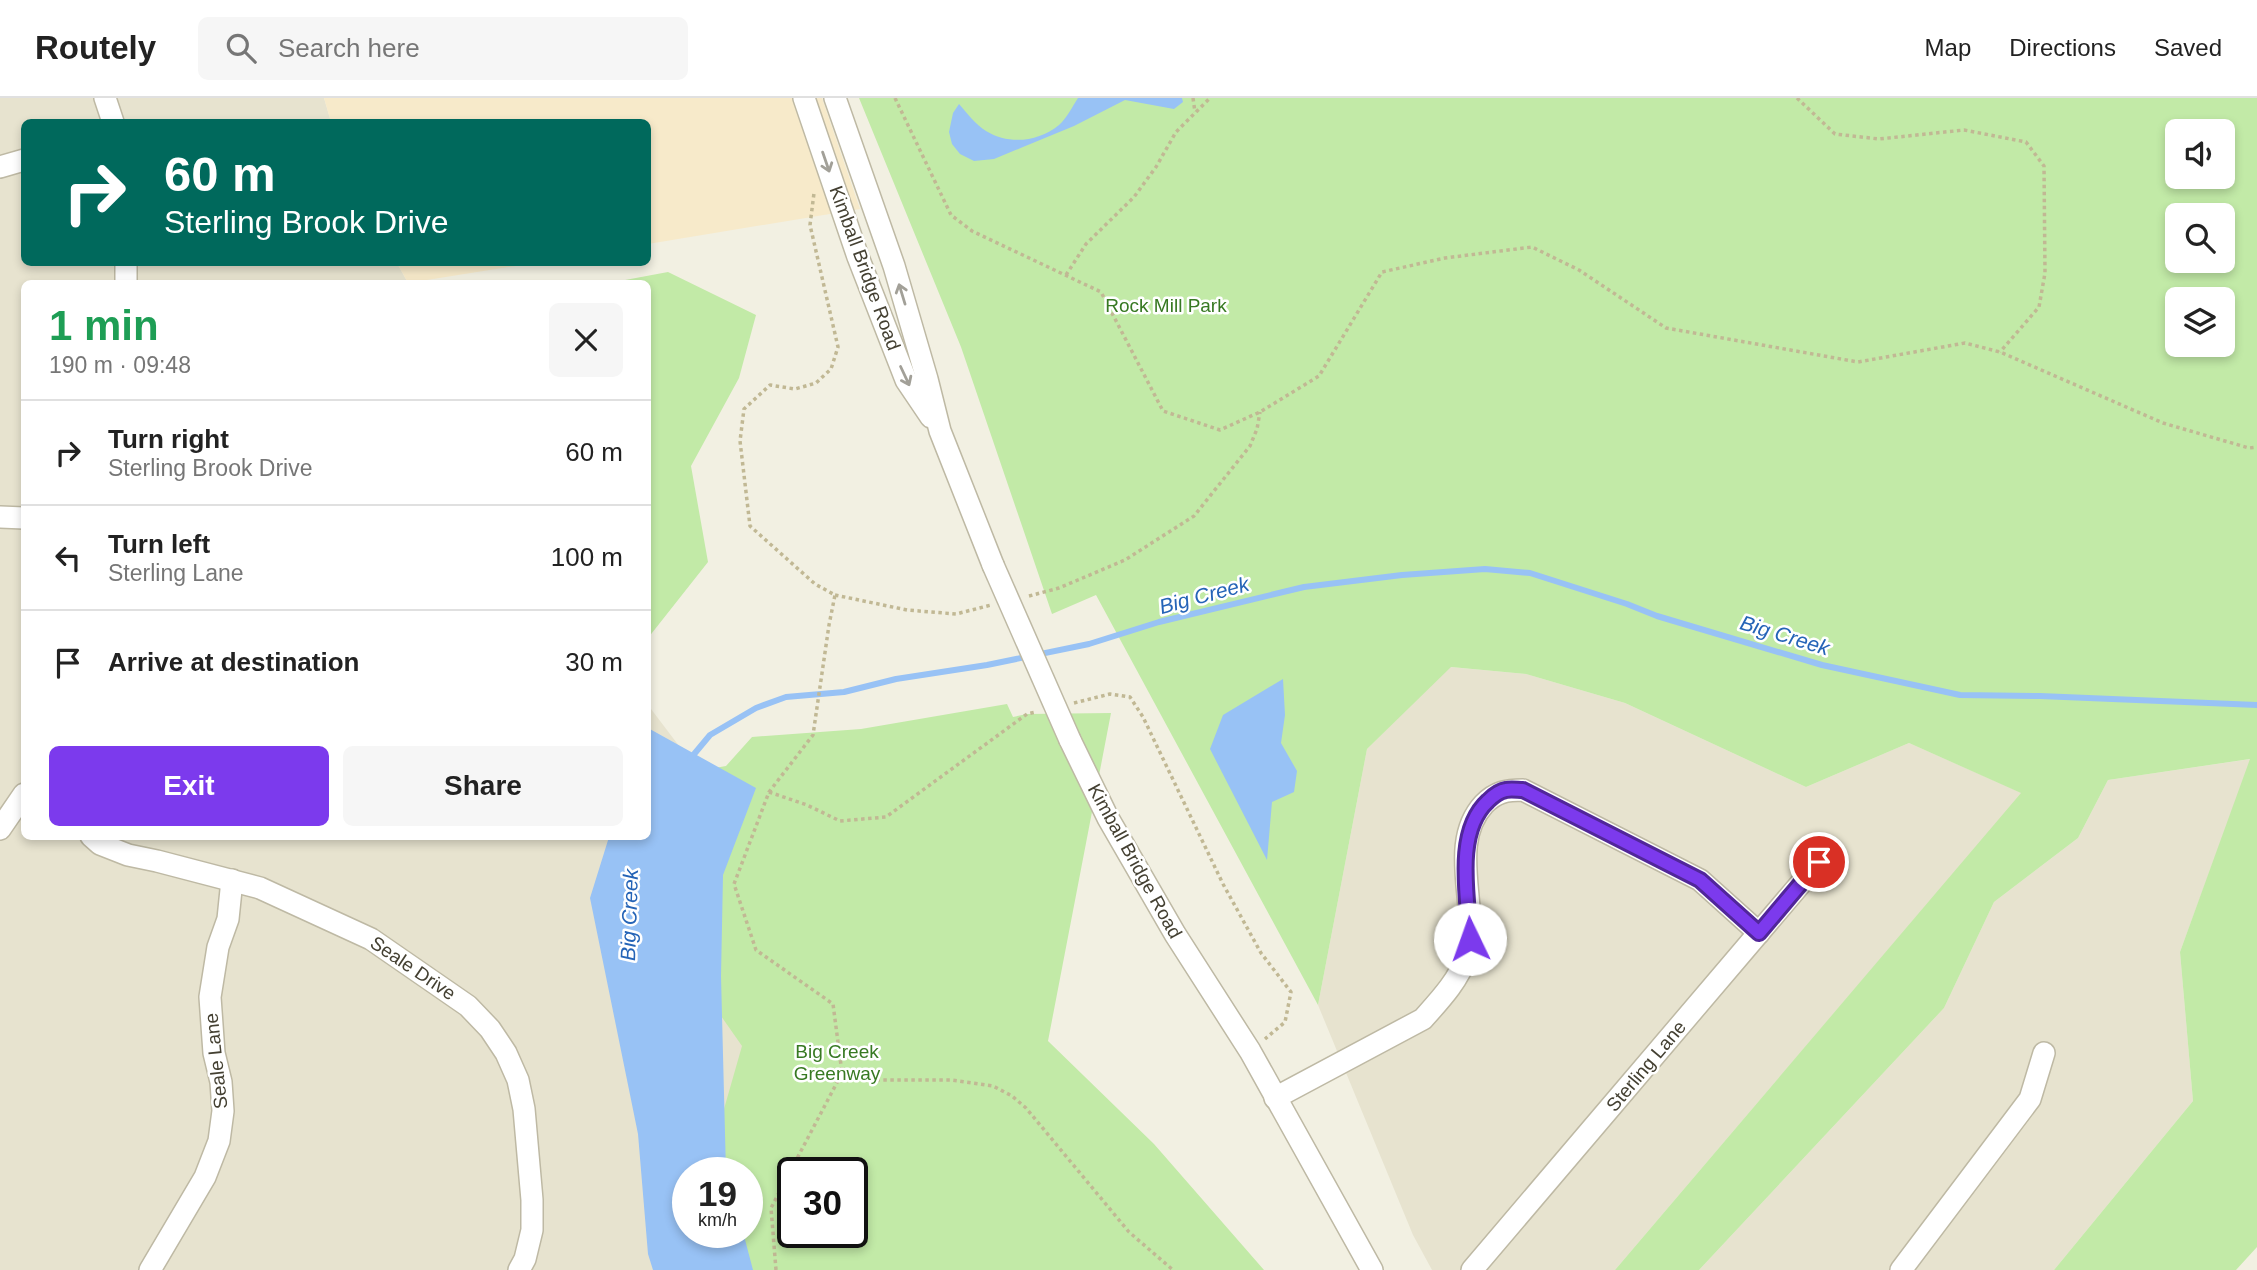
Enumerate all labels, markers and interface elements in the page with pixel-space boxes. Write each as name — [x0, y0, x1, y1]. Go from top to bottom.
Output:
search box — [198, 17, 688, 80]
text: Routely — [35, 29, 156, 66]
icon: search — [222, 29, 260, 67]
text: Search here — [278, 33, 420, 63]
text: Map — [1925, 34, 1971, 61]
text: Directions — [2009, 34, 2116, 61]
text: Saved — [2154, 34, 2222, 61]
map controls — [2165, 119, 2235, 357]
button: sound — [2165, 119, 2235, 189]
icon: right — [49, 147, 140, 238]
text: 60 m — [164, 147, 276, 201]
one-way arrow — [821, 151, 833, 173]
street label: Kimball Bridge Road — [826, 183, 904, 353]
button: search — [2165, 203, 2235, 273]
text: Sterling Brook Drive — [164, 204, 449, 240]
one-way arrow — [895, 284, 908, 306]
button: layers — [2165, 287, 2235, 357]
park label: Rock Mill Park — [1105, 295, 1227, 316]
text: 1 min — [49, 302, 159, 349]
button: close — [549, 303, 623, 377]
text: 190 m · 09:48 — [49, 352, 191, 378]
one-way arrow — [899, 365, 913, 386]
text: Turn right — [108, 424, 229, 454]
icon: right — [49, 434, 87, 472]
text: 60 m — [565, 437, 623, 467]
text: Sterling Brook Drive — [108, 455, 313, 481]
text: Turn left — [108, 529, 210, 559]
icon: left — [49, 539, 87, 577]
text: 100 m — [551, 542, 623, 572]
text: Sterling Lane — [108, 560, 244, 586]
water label: Big Creek — [1156, 572, 1253, 618]
water label: Big Creek — [1738, 611, 1834, 660]
icon: arrive — [49, 644, 87, 682]
text: Arrive at destination — [108, 647, 359, 677]
text: 30 m — [565, 647, 623, 677]
button: Exit — [49, 746, 329, 826]
button: Share — [343, 746, 623, 826]
street label: Kimball Bridge Road — [1084, 780, 1186, 942]
pin — [1789, 832, 1849, 892]
icon: arrive — [1800, 843, 1838, 881]
water label: Big Creek — [616, 867, 642, 961]
position arrow — [1433, 902, 1507, 976]
street label: Seale Drive — [366, 932, 460, 1004]
street label: Seale Lane — [201, 1012, 231, 1110]
street label: Sterling Lane — [1602, 1016, 1690, 1116]
park label: Big Creek Greenway — [794, 1041, 881, 1084]
speed limit sign: 30 — [777, 1157, 868, 1248]
text: 19 — [698, 1174, 737, 1213]
text: km/h — [698, 1210, 737, 1230]

